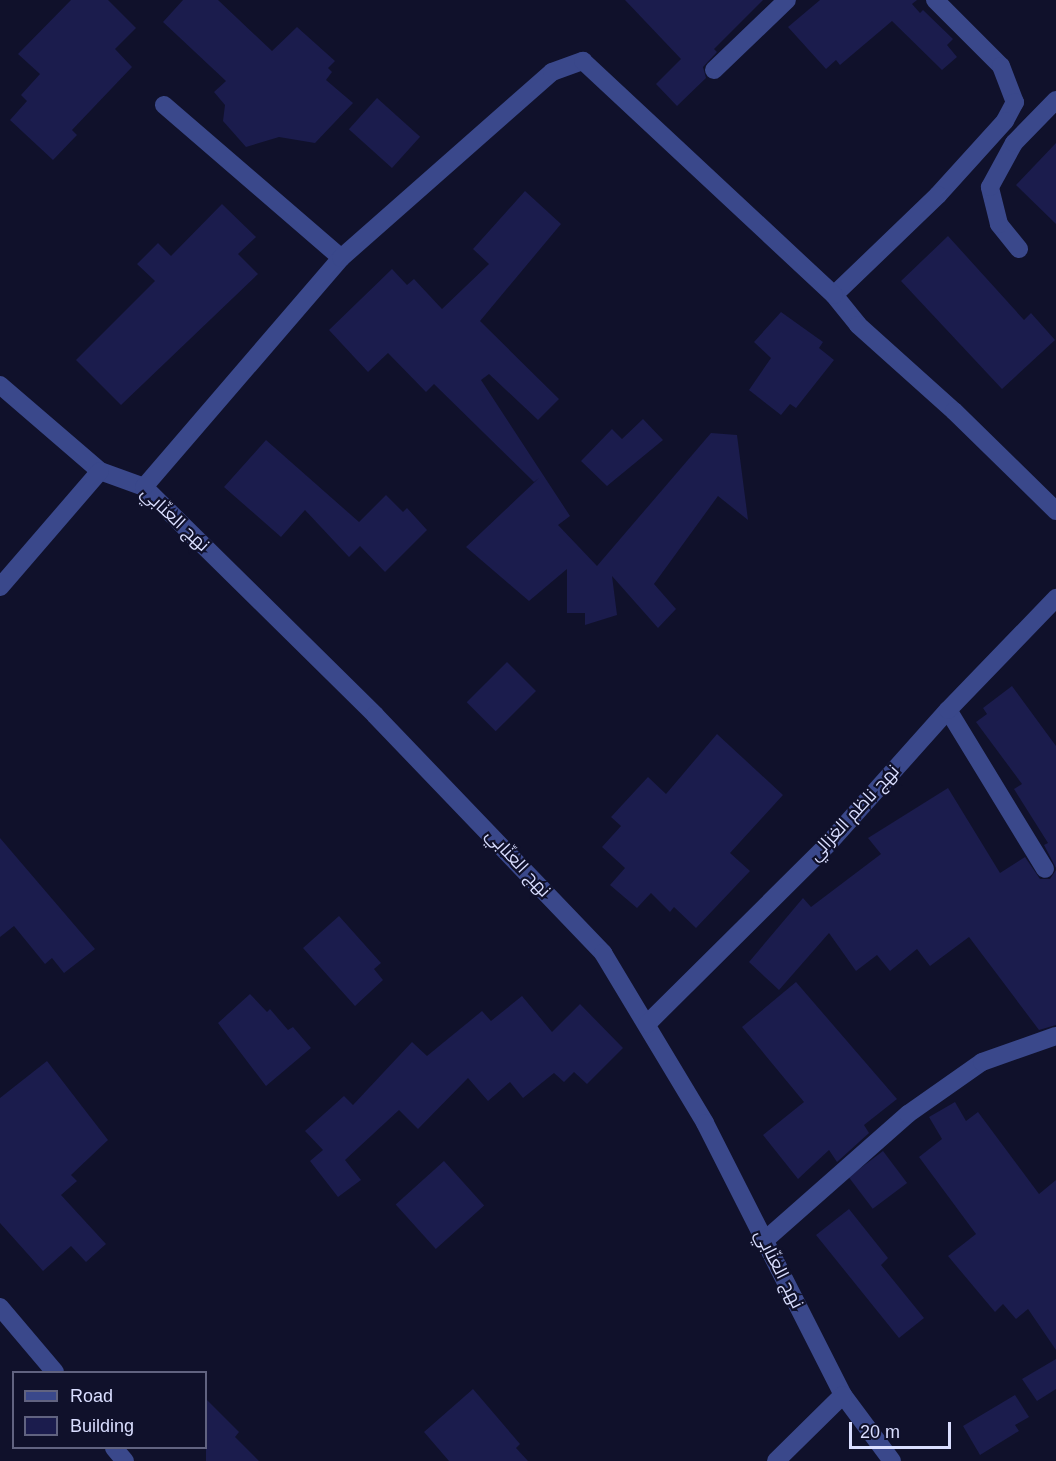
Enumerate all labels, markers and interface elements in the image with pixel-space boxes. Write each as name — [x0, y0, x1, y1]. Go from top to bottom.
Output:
street label: نهج العنّابي — [136, 482, 214, 556]
street label: نهج ناظم الغزالي — [804, 761, 904, 865]
street label: نهج العنّابي — [481, 824, 555, 902]
street label: نهج العنّابي — [750, 1226, 808, 1312]
legend — [12, 1371, 207, 1449]
text: Road — [70, 1386, 113, 1406]
scale bar — [852, 1410, 954, 1448]
text: Building — [70, 1416, 134, 1436]
text: 20 m — [860, 1422, 900, 1442]

